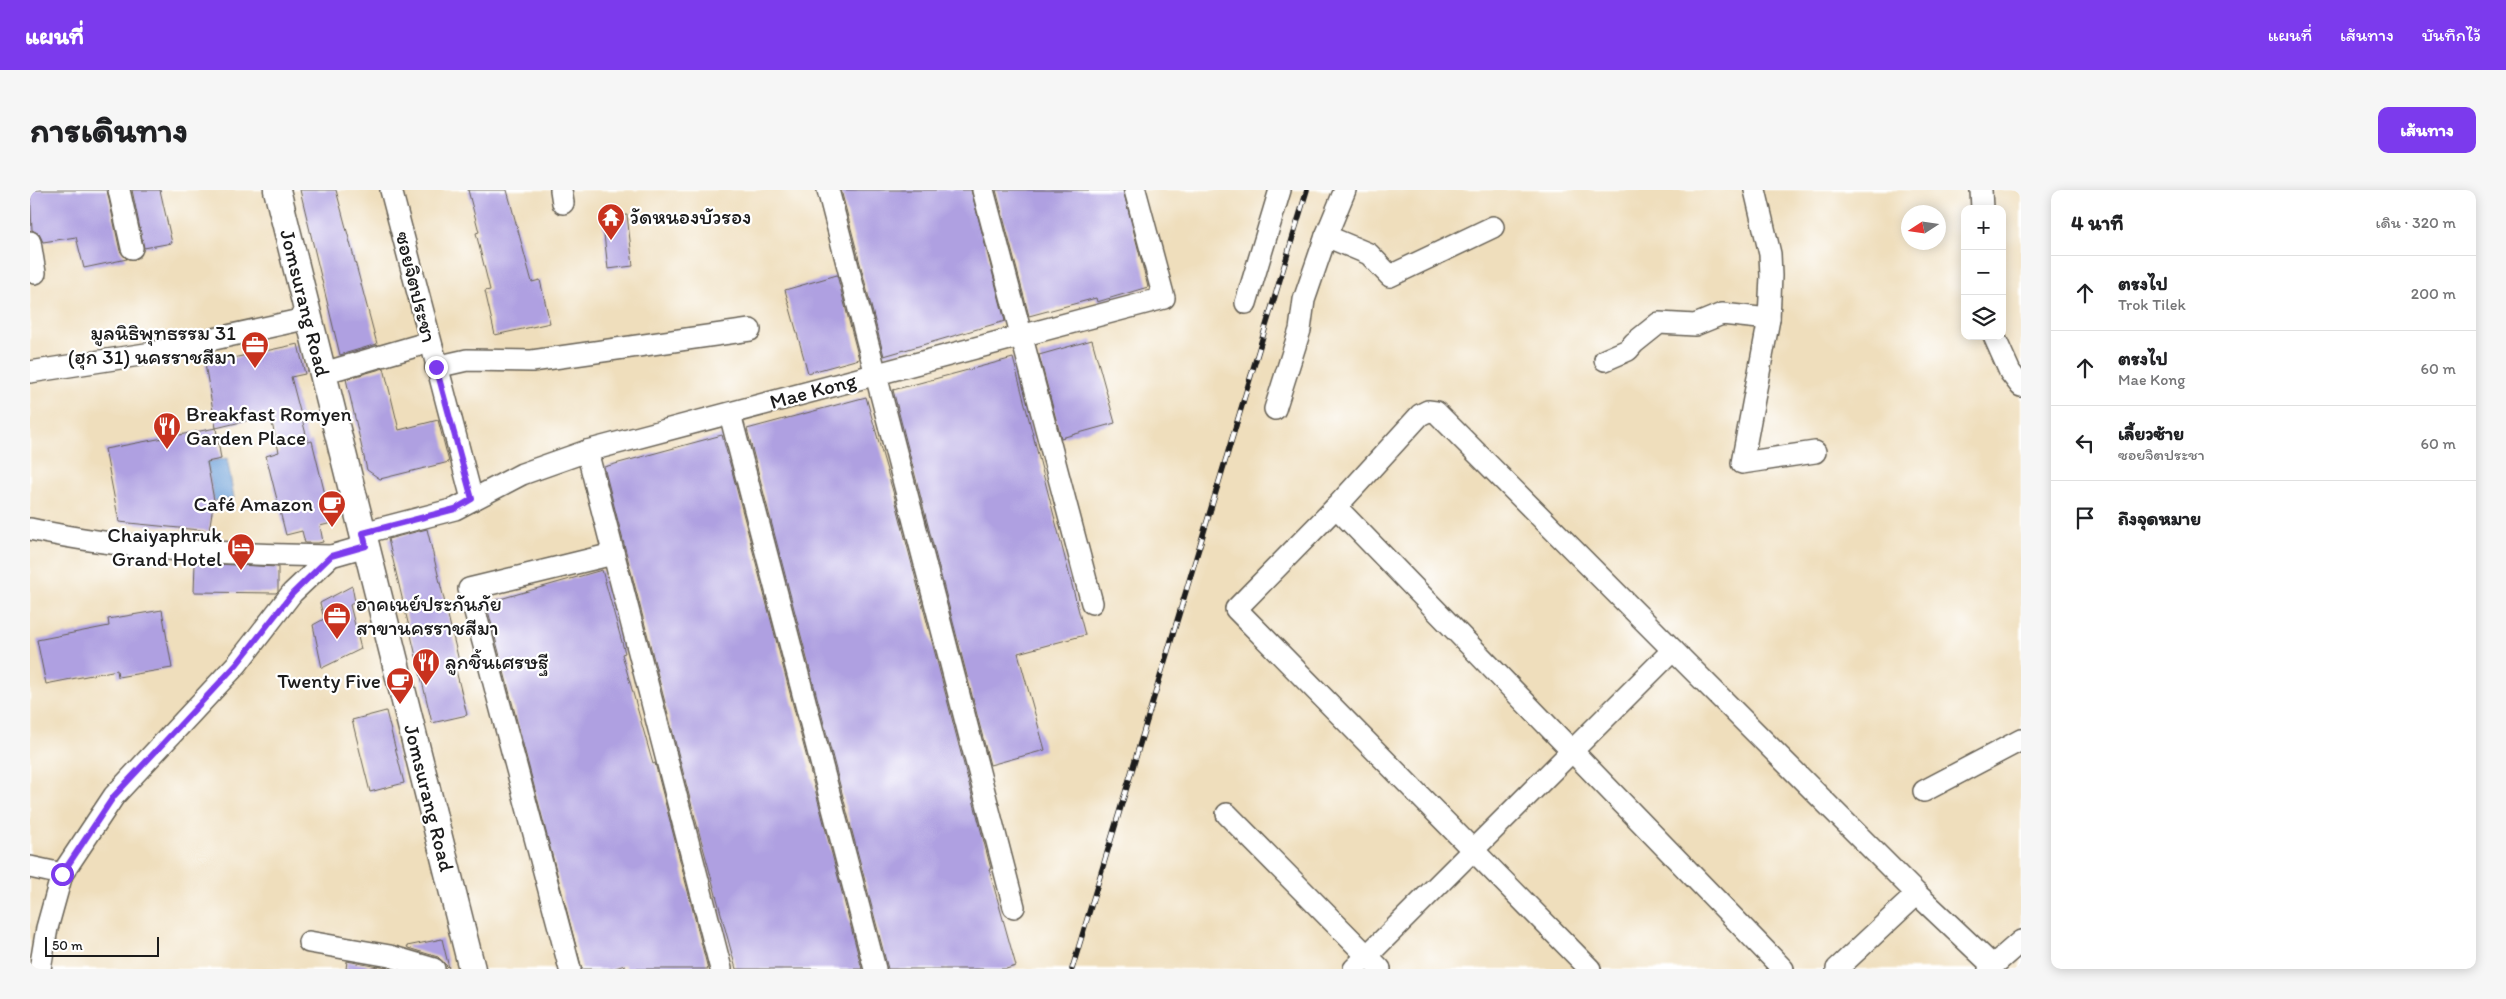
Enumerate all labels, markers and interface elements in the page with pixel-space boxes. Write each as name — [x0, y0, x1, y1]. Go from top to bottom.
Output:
text: แผนที่ — [25, 21, 84, 50]
text: แผนที่ — [2268, 24, 2312, 46]
text: เส้นทาง — [2340, 24, 2394, 46]
text: บันทึกไว้ — [2422, 24, 2481, 46]
button: เส้นทาง — [2378, 107, 2476, 153]
text: การเดินทาง — [30, 109, 188, 151]
temple icon: วัดหนองบัวรอง — [596, 202, 626, 241]
place label: วัดหนองบัวรอง — [630, 204, 752, 229]
north arrow — [1901, 205, 1946, 250]
map controls — [1961, 205, 2006, 340]
button: + — [1961, 205, 2006, 250]
text: 4 นาที — [2071, 210, 2123, 235]
text: เดิน · 320 m — [2375, 213, 2456, 232]
street label: Jomsurang Road — [275, 227, 336, 380]
street label: ซอยจิตประชา — [391, 229, 442, 345]
button: − — [1961, 250, 2006, 295]
text: ตรงไป — [2118, 272, 2168, 295]
icon: ahead — [2071, 279, 2099, 307]
text: 200 m — [2411, 284, 2456, 303]
button: layers — [1961, 295, 2006, 340]
text: Trok Tilek — [2118, 295, 2186, 314]
place label: มูลนิธิพุทธรรม 31 (ฮุก 31) นครราชสีมา — [68, 320, 236, 370]
office icon: มูลนิธิพุทธรรม 31 (ฮุก 31) นครราชสีมา — [240, 330, 270, 369]
text: ตรงไป — [2118, 347, 2168, 370]
icon: ahead — [2071, 354, 2099, 382]
route end — [425, 356, 448, 379]
text: 60 m — [2421, 359, 2456, 378]
street label: Mae Kong — [767, 367, 859, 414]
text: Mae Kong — [2118, 370, 2185, 389]
place label: Breakfast Romyen Garden Place — [186, 401, 352, 450]
restaurant icon: Breakfast Romyen Garden Place — [152, 411, 182, 450]
text: เลี้ยวซ้าย — [2118, 422, 2184, 445]
icon: left — [2071, 429, 2099, 457]
text: 60 m — [2421, 434, 2456, 453]
text: ซอยจิตประชา — [2118, 445, 2205, 464]
cafe icon: Café Amazon — [317, 489, 347, 528]
place label: Café Amazon — [194, 491, 313, 516]
icon: arrive — [2071, 504, 2099, 532]
text: ถึงจุดหมาย — [2118, 507, 2201, 530]
place label: Chaiyaphruk Grand Hotel — [107, 522, 222, 571]
hotel icon: Chaiyaphruk Grand Hotel — [226, 532, 256, 571]
place label: อาคเนย์ประกันภัย สาขานครราชสีมา — [356, 591, 502, 640]
office icon: อาคเนย์ประกันภัย สาขานครราชสีมา — [322, 601, 352, 640]
restaurant icon: ลูกชิ้นเศรษฐี — [411, 647, 441, 686]
place label: ลูกชิ้นเศรษฐี — [445, 649, 549, 677]
cafe icon: Twenty Five — [385, 666, 415, 705]
place label: Twenty Five — [277, 668, 381, 693]
street label: Jomsurang Road — [399, 722, 460, 875]
route start — [51, 863, 74, 886]
scale bar — [45, 934, 159, 957]
text: 50 m — [52, 937, 83, 954]

